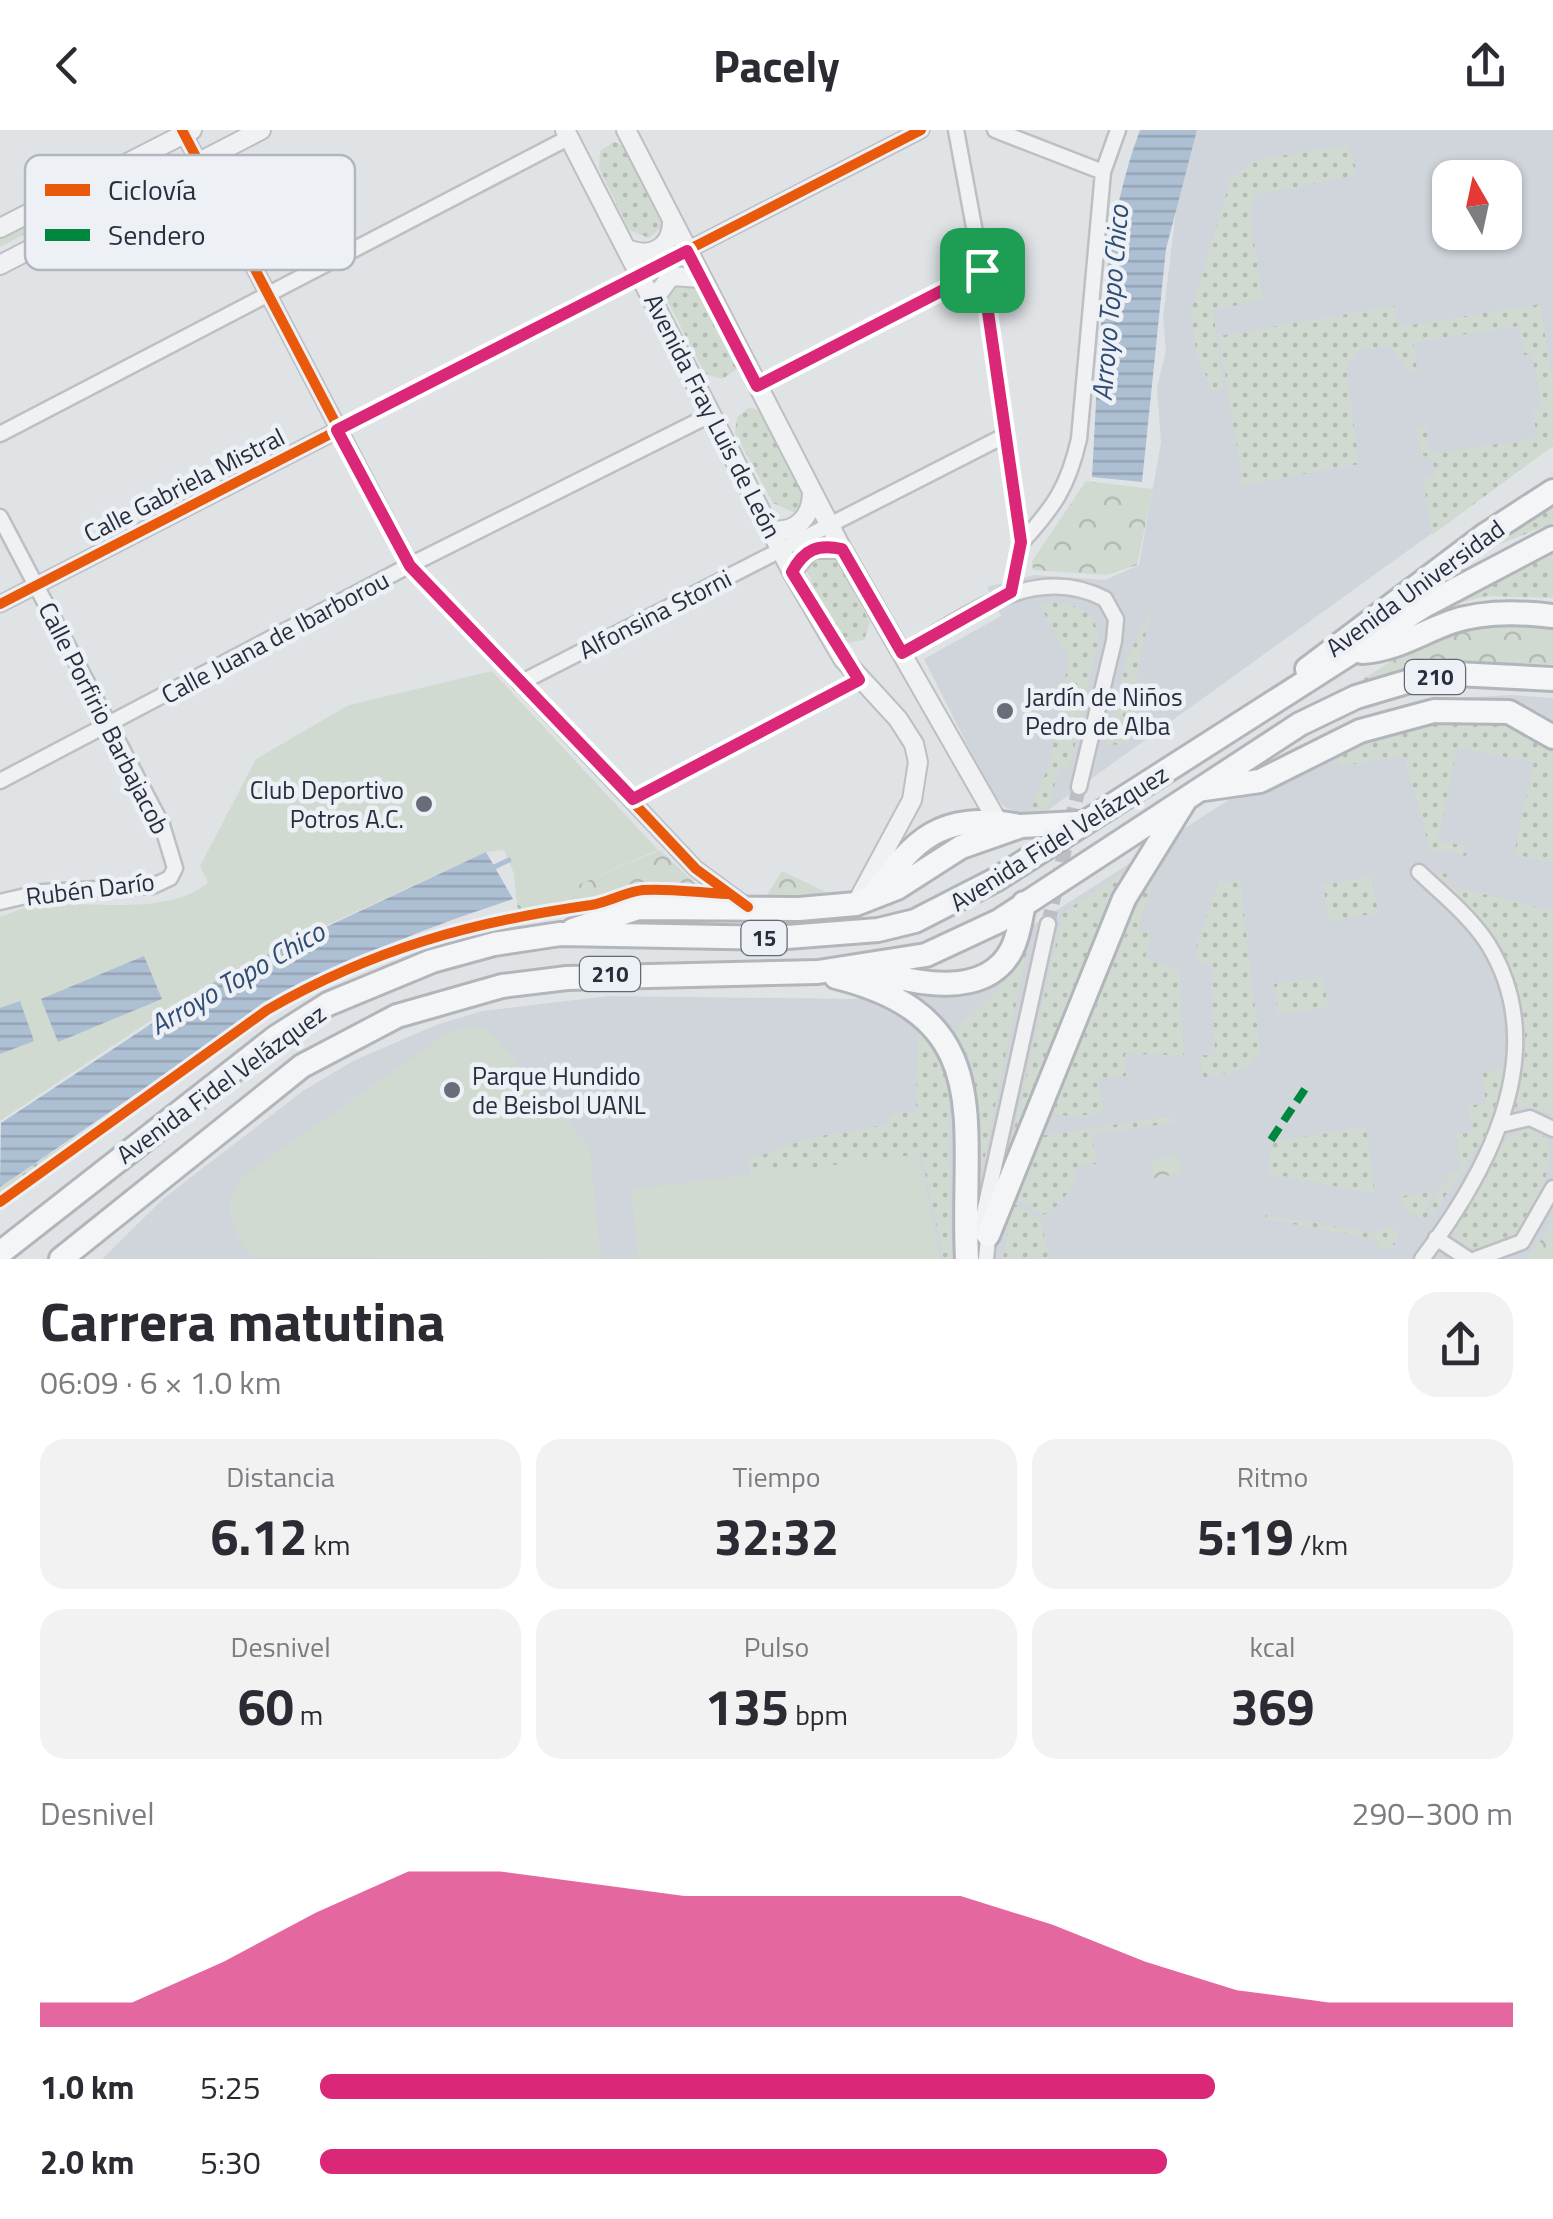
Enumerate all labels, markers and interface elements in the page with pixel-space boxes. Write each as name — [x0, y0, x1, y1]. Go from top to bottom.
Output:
text: Pacely — [713, 31, 840, 99]
icon: back — [40, 38, 95, 93]
icon: share — [1458, 38, 1513, 93]
legend — [25, 155, 355, 270]
north arrow — [1432, 160, 1522, 250]
map controls — [1432, 160, 1522, 250]
text: Ciclovía — [108, 168, 196, 211]
water label: Arroyo Topo Chico — [1080, 202, 1140, 403]
text: Sendero — [108, 213, 206, 256]
pin — [940, 228, 1025, 313]
icon: arrive — [955, 243, 1010, 298]
street label: Avenida Fray Luis de León — [635, 287, 791, 545]
street label: Calle Gabriela Mistral — [77, 418, 291, 552]
street label: Avenida Universidad — [1318, 510, 1512, 666]
street label: Alfonsina Storni — [572, 559, 738, 669]
street label: Calle Juana de Ibarborou — [154, 561, 396, 713]
street label: Calle Porfirio Barbajacob — [29, 595, 179, 841]
road number: 210 — [1405, 660, 1465, 694]
place label: Jardín de Niños Pedro de Alba — [1025, 678, 1183, 745]
marker: Jardín de Niños Pedro de Alba — [994, 700, 1016, 722]
street label: Avenida Fidel Velázquez — [942, 755, 1176, 921]
place label: Club Deportivo Potros A.C. — [250, 771, 404, 838]
marker: Club Deportivo Potros A.C. — [413, 793, 435, 815]
street label: Rubén Darío — [24, 862, 156, 916]
water label: Arroyo Topo Chico — [141, 909, 333, 1045]
road number: 15 — [742, 921, 786, 955]
road number: 210 — [580, 957, 640, 991]
street label: Avenida Fidel Velázquez — [108, 995, 334, 1173]
place label: Parque Hundido de Beisbol UANL — [472, 1057, 646, 1124]
marker: Parque Hundido de Beisbol UANL — [441, 1079, 463, 1101]
text: Carrera matutina — [40, 1279, 445, 1362]
button: share — [1408, 1292, 1513, 1397]
text: 06:09 · 6 × 1.0 km — [40, 1358, 281, 1406]
text: Distancia — [226, 1455, 335, 1498]
text: Tiempo — [733, 1455, 820, 1498]
text: Ritmo — [1237, 1455, 1308, 1498]
text: 6.12 — [211, 1498, 307, 1574]
text: 32:32 — [714, 1498, 839, 1574]
text: 5:19 — [1197, 1498, 1294, 1574]
text: km — [307, 1523, 350, 1566]
text: /km — [1294, 1523, 1348, 1566]
text: Desnivel — [230, 1625, 331, 1668]
text: Pulso — [744, 1625, 809, 1668]
text: kcal — [1250, 1625, 1295, 1668]
text: 60 — [238, 1668, 294, 1744]
text: 135 — [705, 1668, 789, 1744]
text: 369 — [1231, 1668, 1315, 1744]
text: m — [294, 1693, 323, 1736]
text: bpm — [789, 1693, 848, 1736]
text: Desnivel — [40, 1789, 155, 1837]
text: 290–300 m — [1351, 1789, 1513, 1837]
text: 1.0 km — [40, 2063, 134, 2111]
text: 5:25 — [200, 2063, 261, 2111]
text: 2.0 km — [40, 2138, 134, 2186]
text: 5:30 — [200, 2138, 261, 2186]

